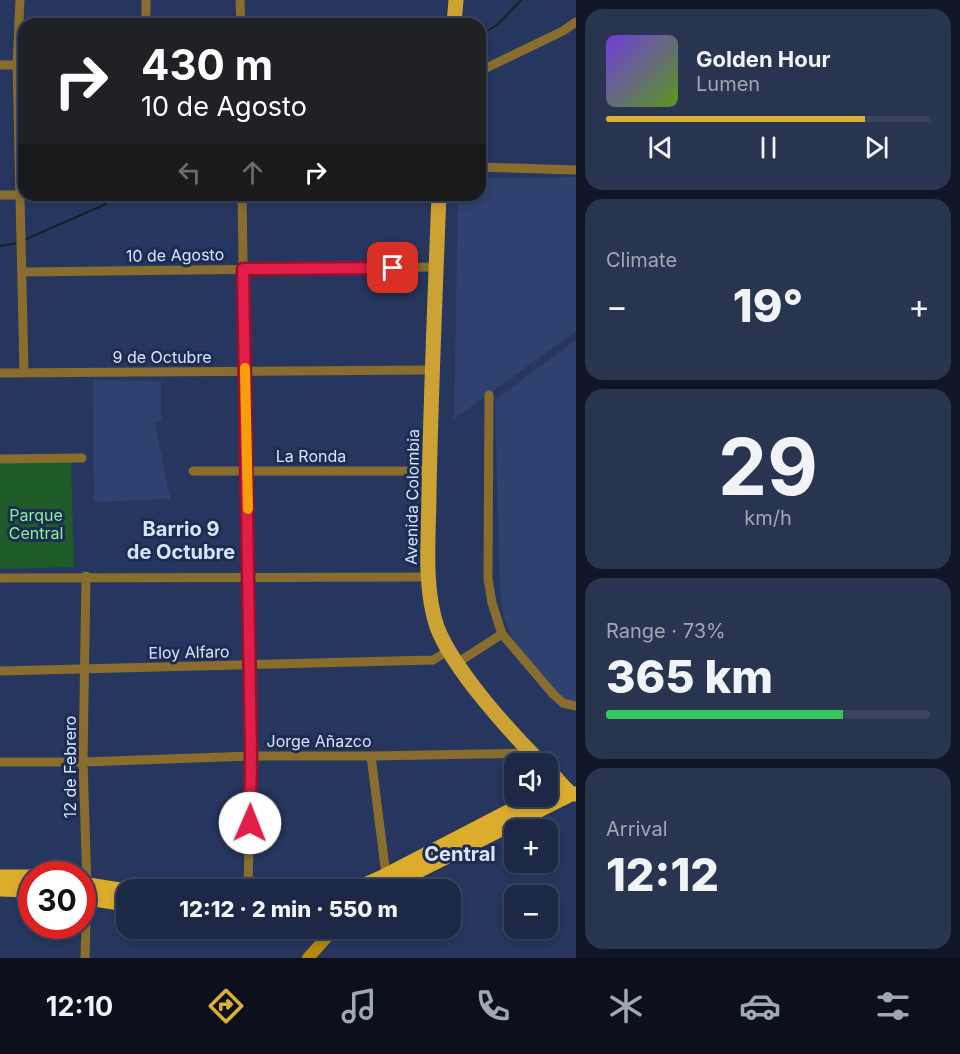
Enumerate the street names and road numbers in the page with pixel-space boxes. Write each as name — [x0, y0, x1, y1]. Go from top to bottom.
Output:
street label: 10 de Agosto — [126, 244, 224, 266]
street label: 9 de Octubre — [113, 347, 212, 367]
street label: Avenida Colombia — [401, 429, 423, 565]
street label: La Ronda — [276, 446, 346, 466]
street label: Eloy Alfaro — [148, 641, 230, 663]
street label: 12 de Febrero — [60, 716, 80, 818]
street label: Jorge Añazco — [267, 731, 371, 751]

